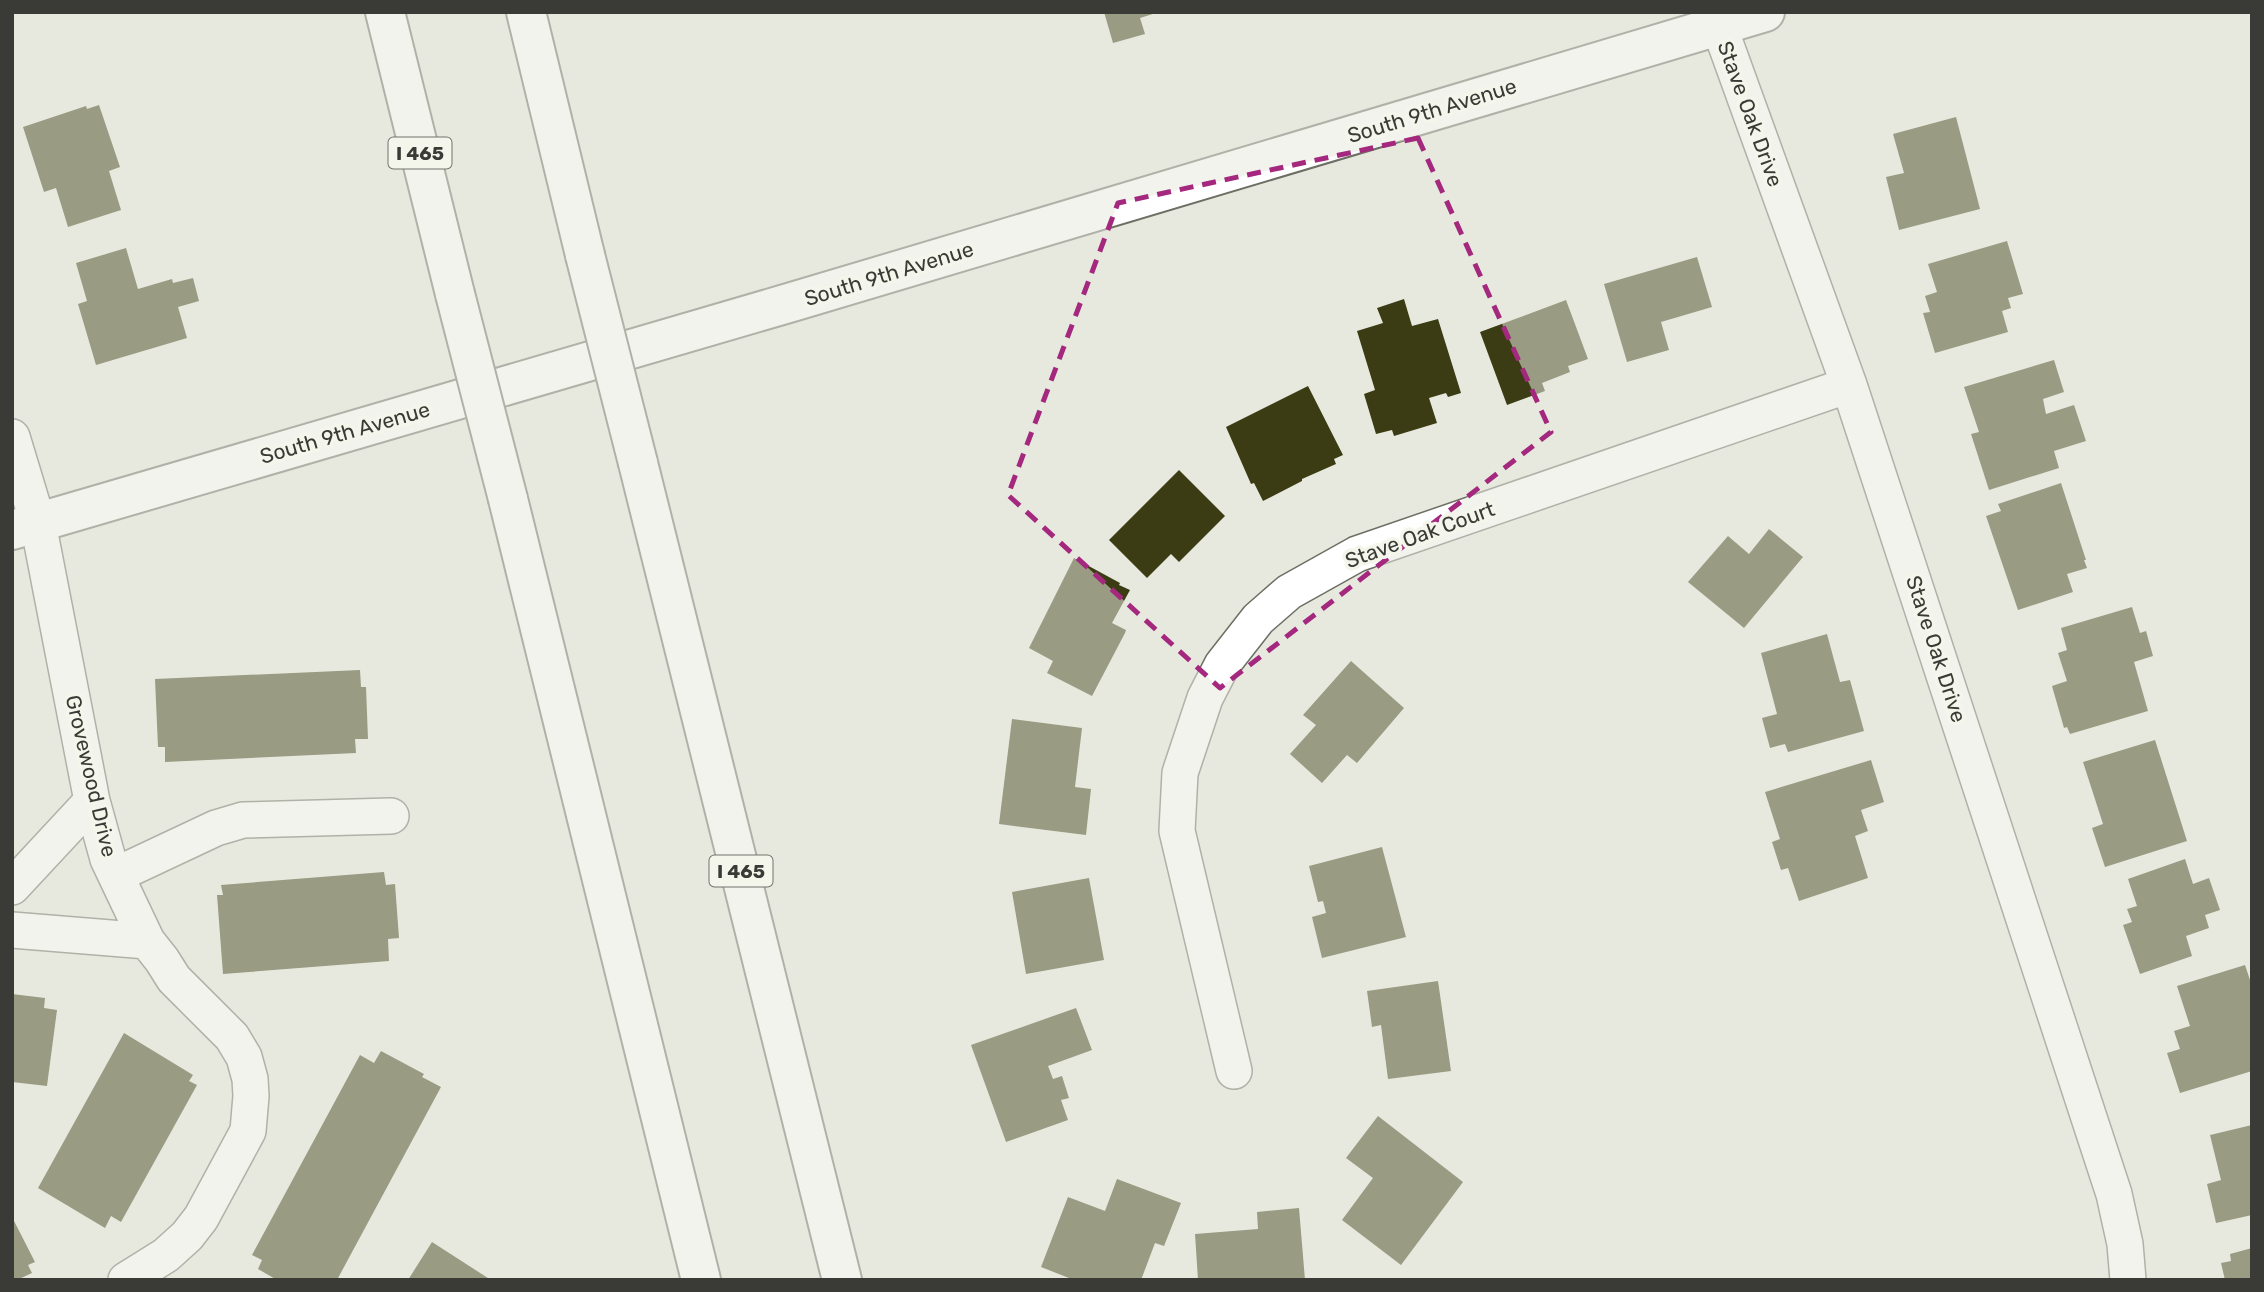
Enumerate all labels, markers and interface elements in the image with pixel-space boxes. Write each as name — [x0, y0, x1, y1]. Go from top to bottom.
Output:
street label: Stave Oak Drive — [1713, 38, 1788, 190]
street label: South 9th Avenue — [1344, 73, 1519, 148]
road number: I 465 — [388, 138, 452, 168]
street label: South 9th Avenue — [801, 236, 976, 311]
street label: South 9th Avenue — [257, 396, 433, 469]
street label: Stave Oak Court — [1342, 496, 1498, 573]
street label: Stave Oak Drive — [1901, 572, 1972, 725]
street label: Grovewood Drive — [61, 693, 122, 859]
road number: I 465 — [710, 856, 772, 886]

